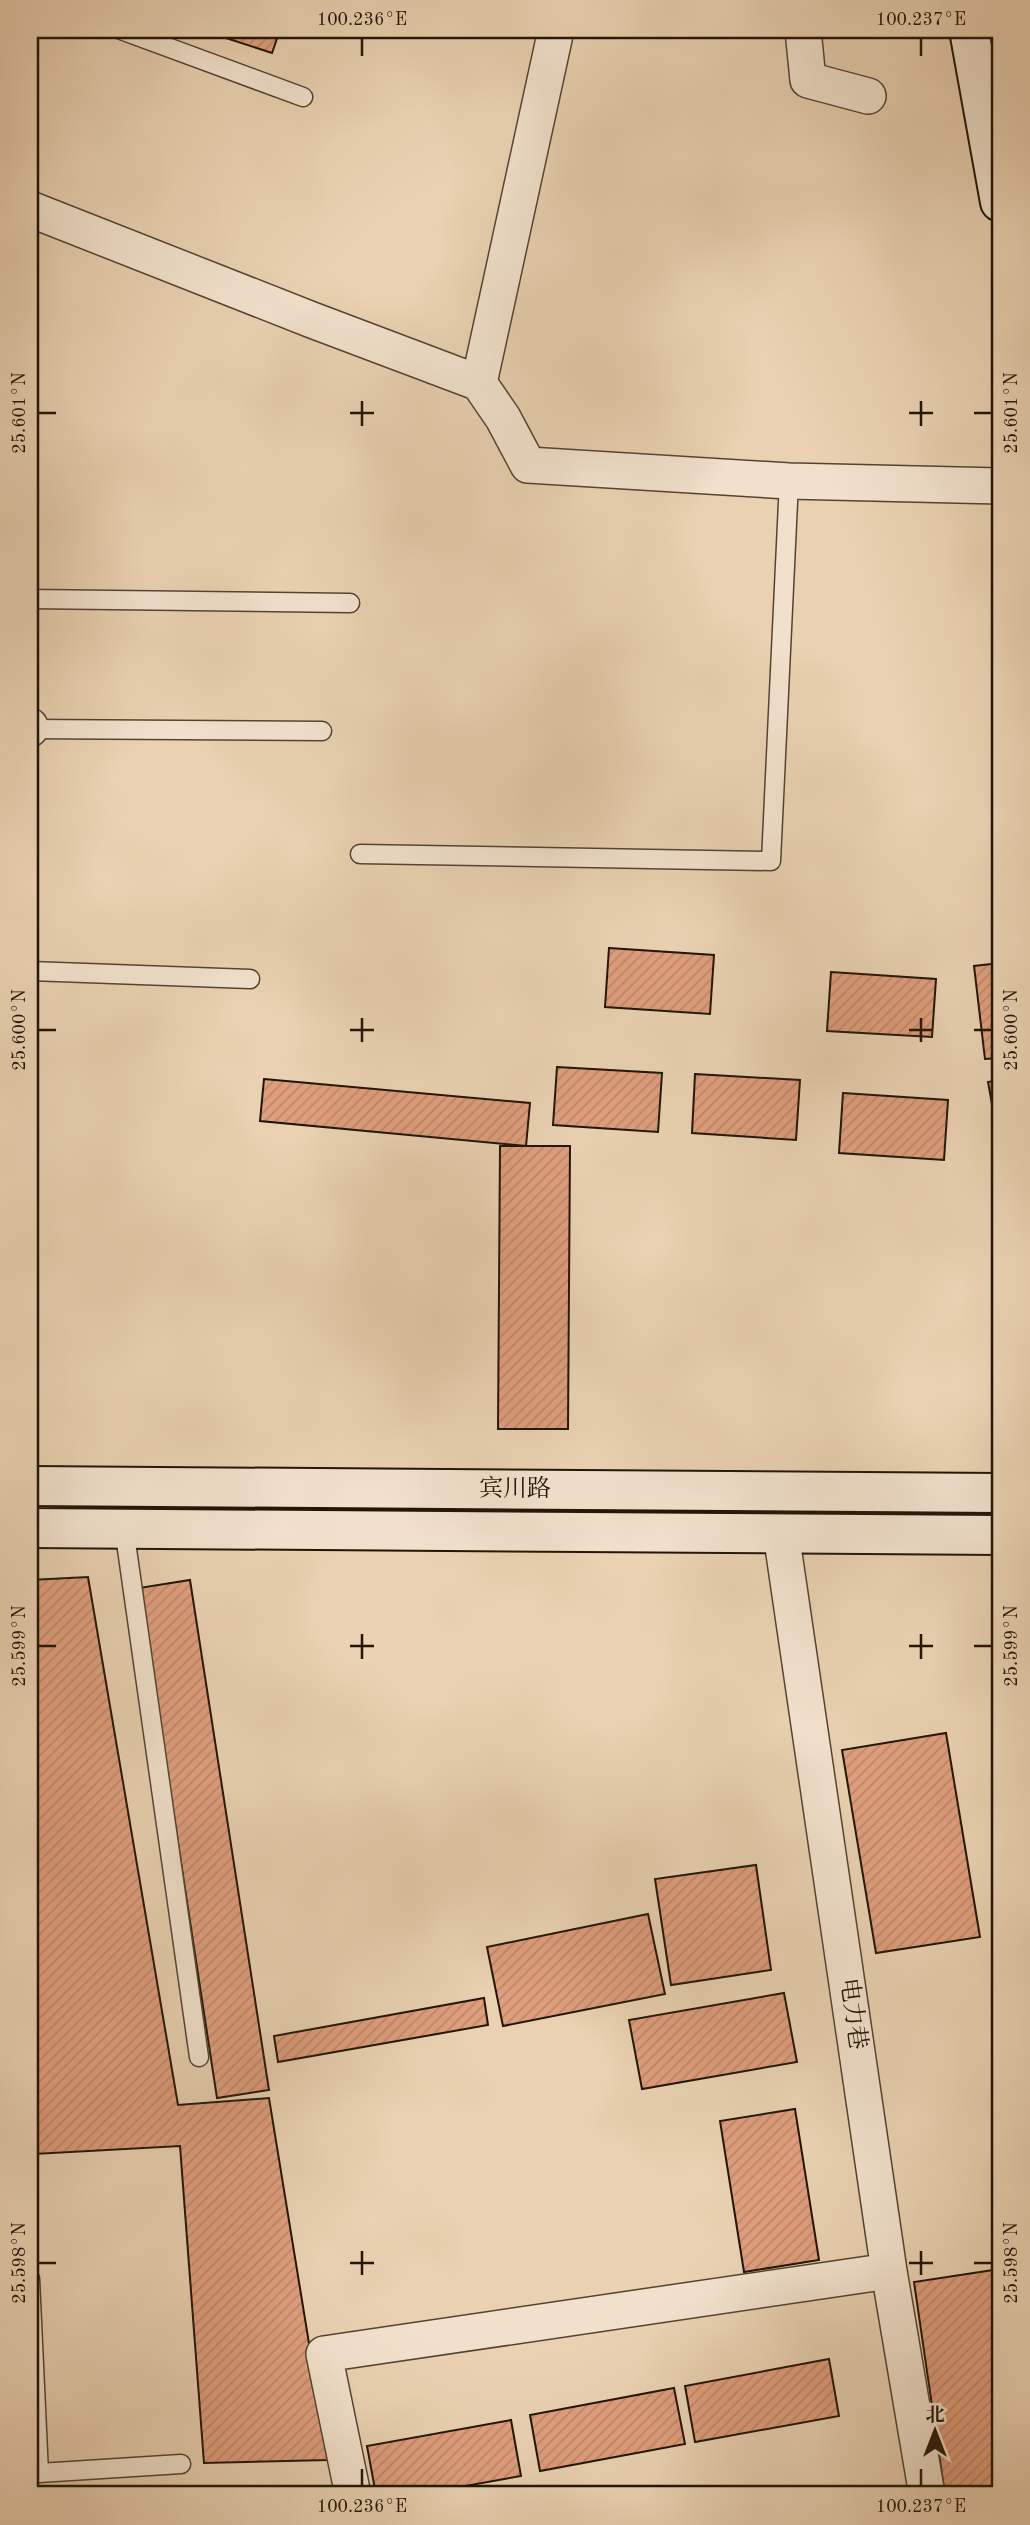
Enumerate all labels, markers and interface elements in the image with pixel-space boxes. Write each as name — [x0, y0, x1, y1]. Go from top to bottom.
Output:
text: 100.236°E — [317, 11, 407, 29]
text: 100.237°E — [876, 11, 966, 29]
text: 25.601°N — [11, 372, 29, 454]
text: 25.601°N — [1003, 372, 1021, 454]
text: 25.600°N — [11, 989, 29, 1071]
text: 25.600°N — [1003, 989, 1021, 1071]
street label: 宾川路 — [479, 1475, 551, 1502]
text: 25.599°N — [11, 1605, 29, 1687]
text: 25.599°N — [1003, 1605, 1021, 1687]
street label: 电力巷 — [835, 1976, 872, 2051]
text: 25.598°N — [11, 2222, 29, 2304]
text: 25.598°N — [1003, 2222, 1021, 2304]
north arrow — [900, 2396, 970, 2466]
text: 北 — [925, 2405, 945, 2426]
text: 100.236°E — [317, 2498, 407, 2516]
text: 100.237°E — [876, 2498, 966, 2516]

